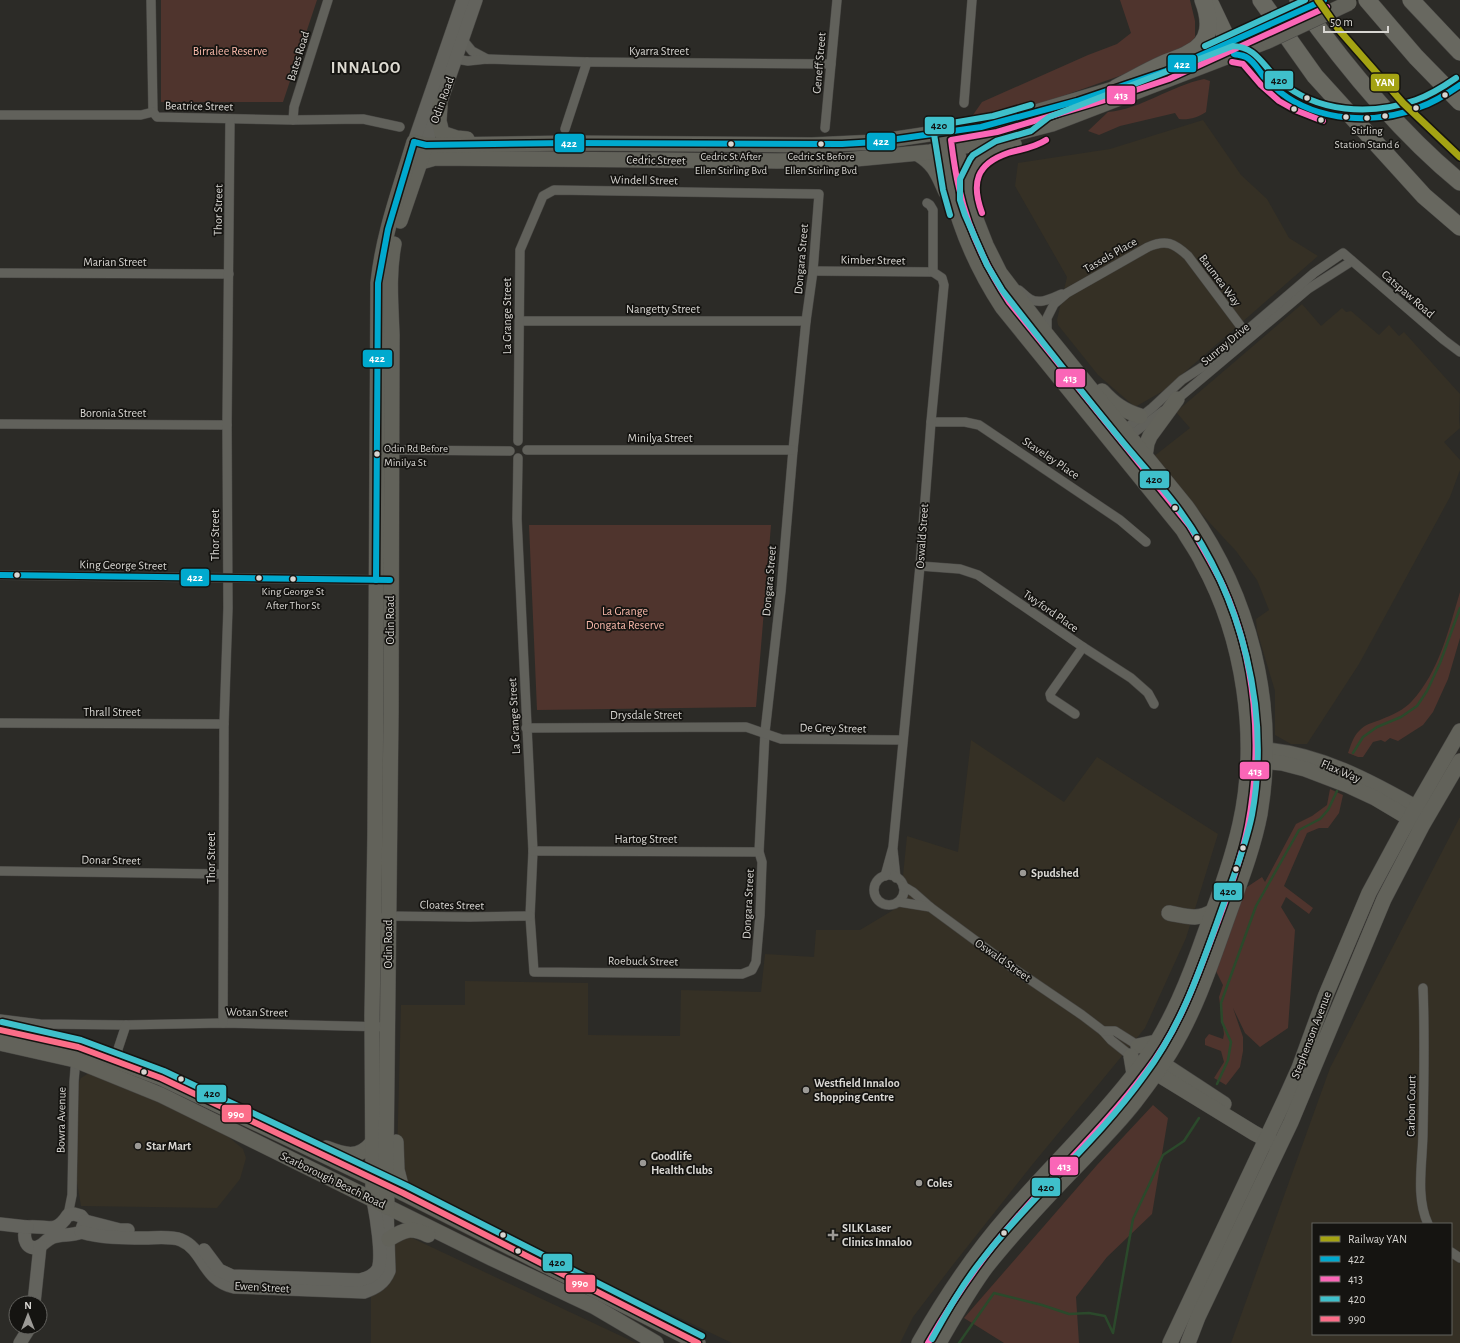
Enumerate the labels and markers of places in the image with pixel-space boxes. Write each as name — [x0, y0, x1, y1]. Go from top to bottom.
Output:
unlabelled marker — [1440, 90, 1450, 100]
unlabelled marker — [1302, 93, 1312, 103]
unlabelled marker — [1411, 103, 1421, 113]
unlabelled marker — [1289, 104, 1299, 114]
unlabelled marker — [1380, 111, 1390, 121]
unlabelled marker — [1341, 112, 1351, 122]
marker: Stirling Station Stand 6 — [1362, 113, 1372, 123]
unlabelled marker — [1316, 115, 1326, 125]
place label: Stirling Station Stand 6 — [1335, 125, 1399, 150]
marker: Cedric St After Ellen Stirling Bvd — [726, 139, 736, 149]
marker: Cedric St Before Ellen Stirling Bvd — [816, 139, 826, 149]
place label: Cedric St After Ellen Stirling Bvd — [695, 151, 768, 176]
place label: Cedric St Before Ellen Stirling Bvd — [785, 151, 858, 176]
place label: Odin Rd Before Minilya St — [384, 443, 448, 468]
marker: Odin Rd Before Minilya St — [372, 449, 382, 459]
unlabelled marker — [1170, 503, 1180, 513]
unlabelled marker — [1192, 533, 1202, 543]
unlabelled marker — [12, 570, 22, 580]
unlabelled marker — [254, 573, 264, 583]
marker: King George St After Thor St — [288, 574, 298, 584]
place label: King George St After Thor St — [262, 586, 325, 611]
unlabelled marker — [1238, 843, 1248, 853]
unlabelled marker — [1231, 864, 1241, 874]
place label: Spudshed — [1031, 867, 1079, 879]
marker: Spudshed — [1018, 868, 1028, 878]
unlabelled marker — [139, 1067, 149, 1077]
unlabelled marker — [176, 1074, 186, 1084]
place label: Westfield Innaloo Shopping Centre — [814, 1077, 900, 1103]
marker: Westfield Innaloo Shopping Centre — [801, 1085, 811, 1095]
place label: Star Mart — [146, 1140, 191, 1152]
marker: Star Mart — [133, 1141, 143, 1151]
place label: Goodlife Health Clubs — [651, 1150, 713, 1176]
marker: Goodlife Health Clubs — [638, 1158, 648, 1168]
place label: Coles — [927, 1177, 953, 1189]
marker: Coles — [914, 1178, 924, 1188]
place label: SILK Laser Clinics Innaloo — [842, 1222, 912, 1248]
unlabelled marker — [999, 1228, 1009, 1238]
marker: SILK Laser Clinics Innaloo — [827, 1229, 839, 1241]
unlabelled marker — [498, 1230, 508, 1240]
unlabelled marker — [513, 1246, 523, 1256]

